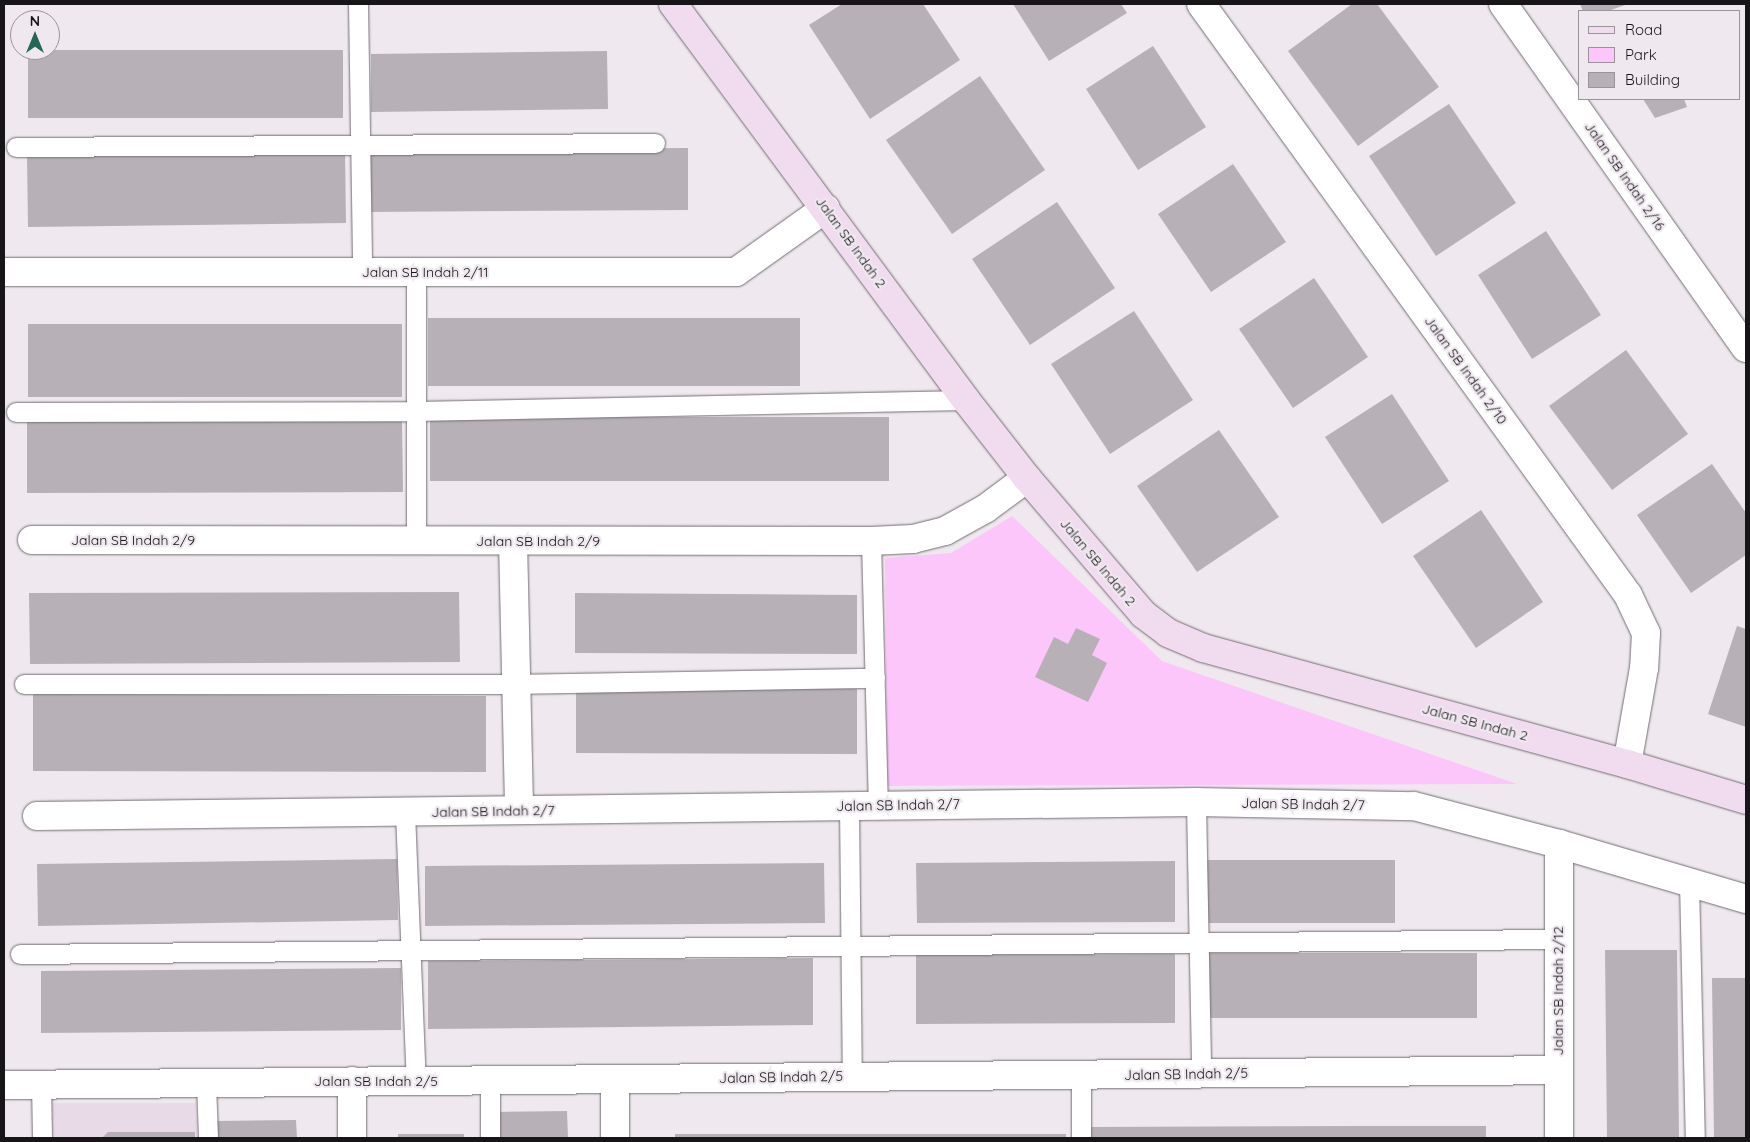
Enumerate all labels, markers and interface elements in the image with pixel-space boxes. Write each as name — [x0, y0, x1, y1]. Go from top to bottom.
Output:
north arrow — [10, 10, 60, 60]
legend — [1578, 10, 1740, 100]
text: N — [30, 12, 40, 30]
text: Road — [1625, 20, 1662, 39]
text: Park — [1625, 45, 1657, 64]
text: Building — [1625, 70, 1680, 89]
street label: Jalan SB Indah 2/16 — [1581, 118, 1669, 234]
street label: Jalan SB Indah 2 — [812, 193, 890, 291]
street label: Jalan SB Indah 2/11 — [362, 264, 488, 280]
street label: Jalan SB Indah 2/10 — [1421, 313, 1511, 427]
street label: Jalan SB Indah 2 — [1057, 515, 1139, 609]
street label: Jalan SB Indah 2/9 — [71, 532, 195, 548]
street label: Jalan SB Indah 2/9 — [476, 533, 600, 549]
street label: Jalan SB Indah 2 — [1420, 700, 1530, 744]
street label: Jalan SB Indah 2/7 — [1241, 795, 1365, 813]
street label: Jalan SB Indah 2/7 — [836, 796, 960, 814]
street label: Jalan SB Indah 2/7 — [431, 802, 555, 820]
street label: Jalan SB Indah 2/12 — [1550, 926, 1566, 1056]
street label: Jalan SB Indah 2/5 — [1124, 1065, 1248, 1083]
street label: Jalan SB Indah 2/5 — [719, 1068, 843, 1086]
street label: Jalan SB Indah 2/5 — [314, 1073, 438, 1089]

